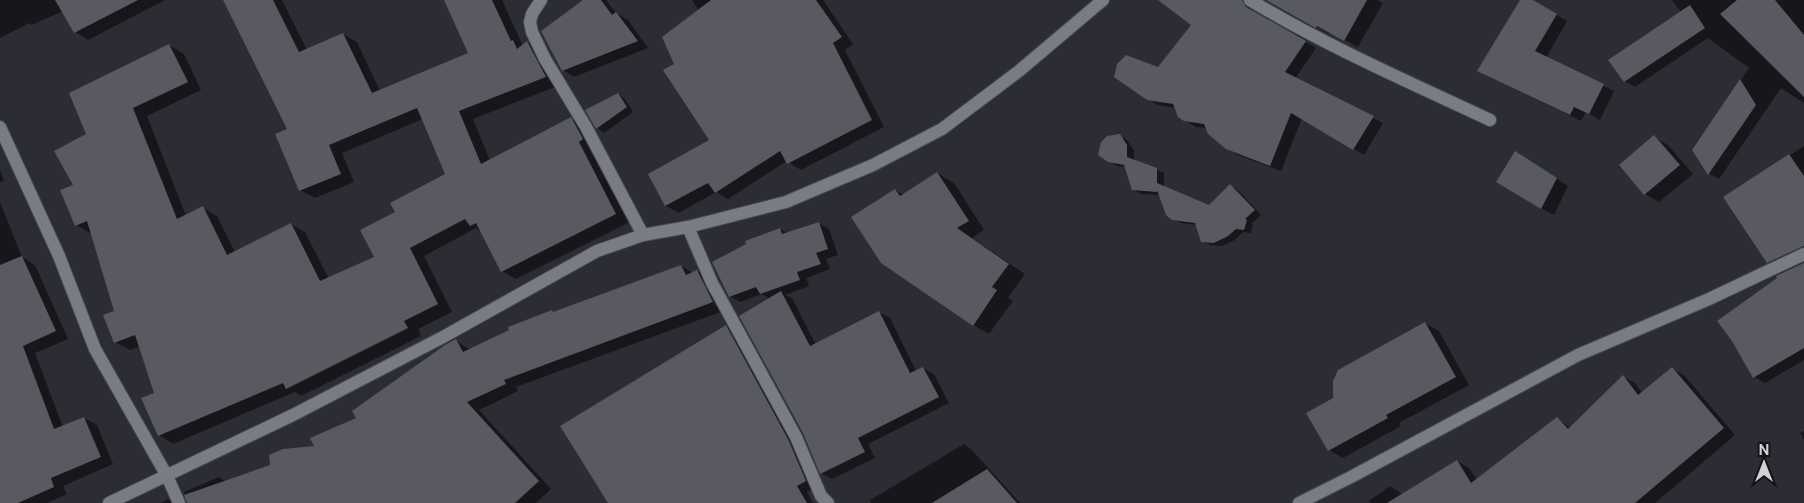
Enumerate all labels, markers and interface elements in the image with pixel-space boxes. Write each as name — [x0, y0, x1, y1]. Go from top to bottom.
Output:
north arrow — [1739, 438, 1789, 488]
text: N — [1759, 442, 1769, 458]

